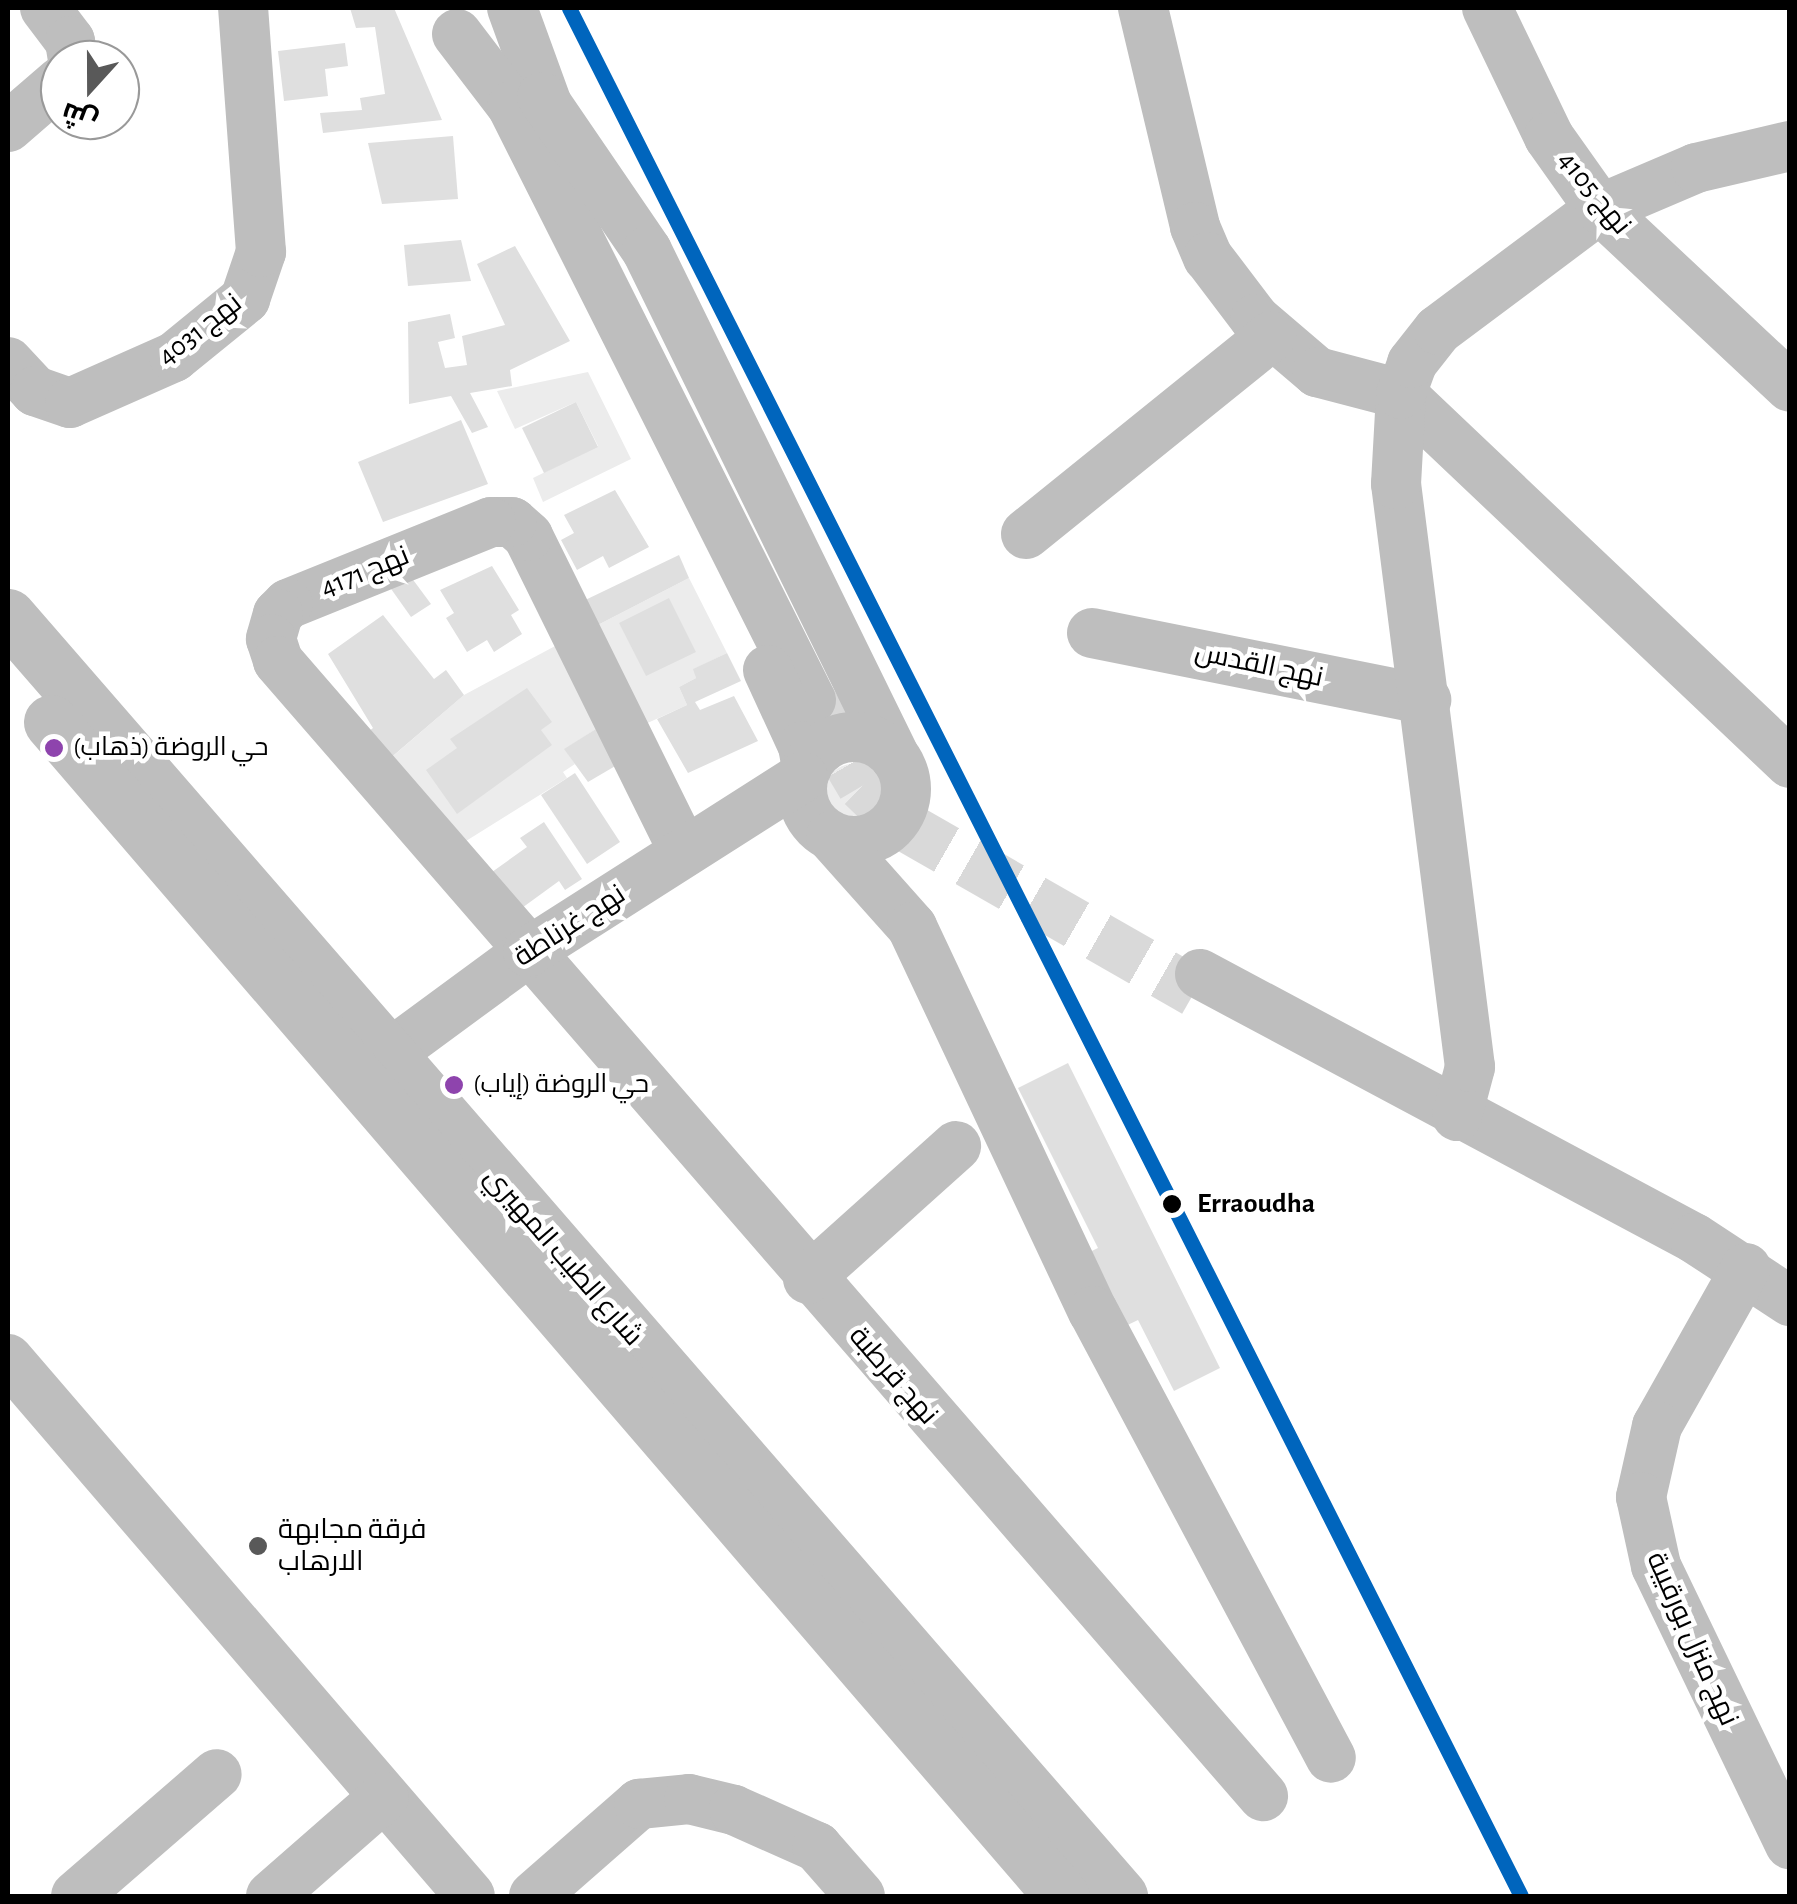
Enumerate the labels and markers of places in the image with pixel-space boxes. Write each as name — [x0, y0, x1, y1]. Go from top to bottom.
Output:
place label: حي الروضة (ذهاب) — [73, 732, 268, 764]
marker: حي الروضة (ذهاب) — [44, 738, 64, 758]
place label: حي الروضة (إياب) — [473, 1069, 649, 1101]
marker: حي الروضة (إياب) — [444, 1075, 464, 1095]
place label: Erraoudha — [1197, 1187, 1315, 1221]
marker: Erraoudha — [1156, 1188, 1188, 1220]
place label: فرقة مجابهة الارهاب — [278, 1513, 426, 1579]
marker: فرقة مجابهة الارهاب — [247, 1535, 269, 1557]

